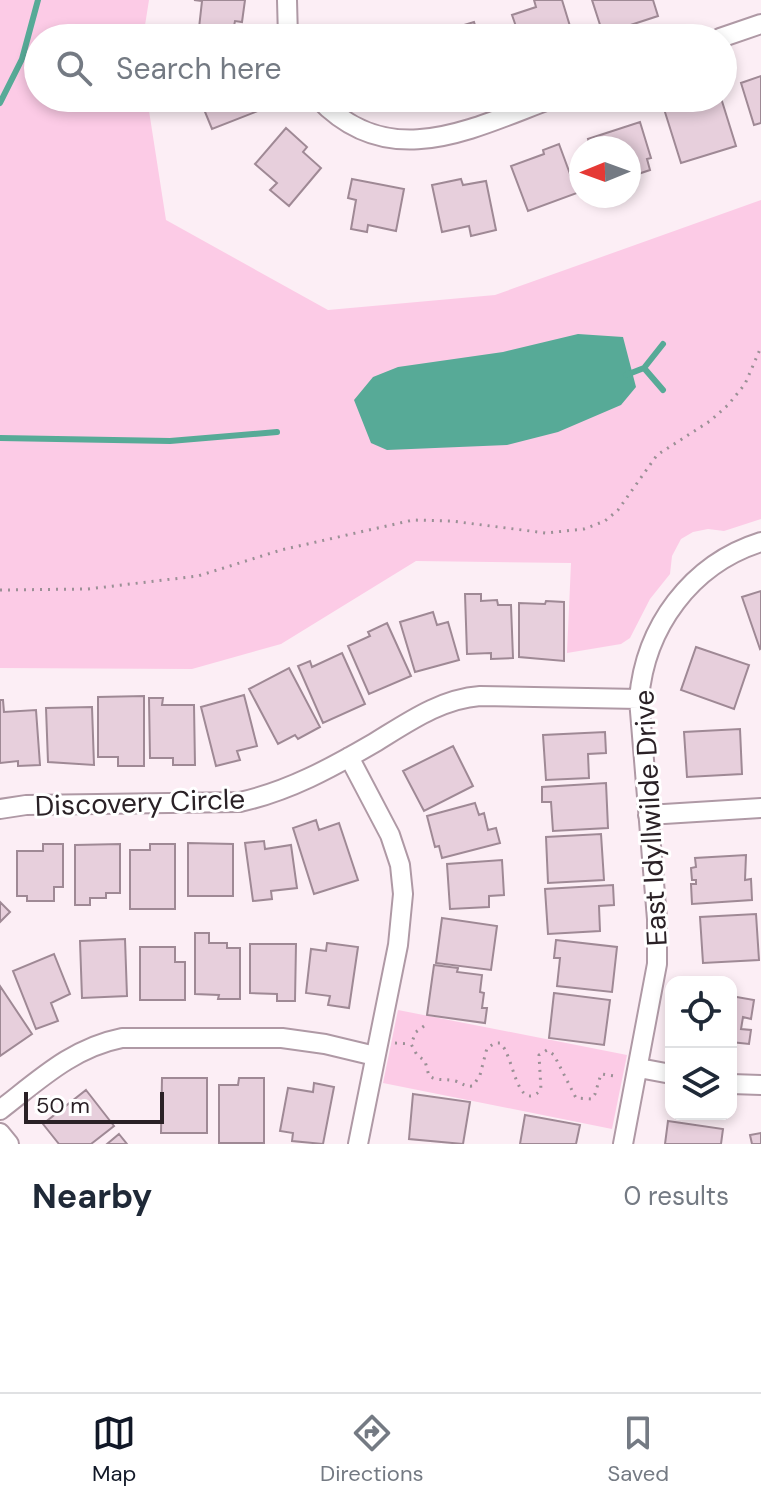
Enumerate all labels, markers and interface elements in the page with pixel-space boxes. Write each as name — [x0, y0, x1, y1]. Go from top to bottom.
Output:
search box — [24, 24, 737, 112]
icon: search — [52, 46, 96, 90]
text: Search here — [116, 49, 282, 88]
north arrow — [569, 136, 641, 208]
street label: East Idyllwilde Drive — [625, 689, 676, 947]
street label: Discovery Circle — [34, 780, 246, 825]
map controls — [665, 976, 737, 1120]
button: locate — [665, 976, 737, 1048]
button: layers — [665, 1048, 737, 1120]
scale bar — [24, 1088, 164, 1124]
text: 50 m — [36, 1091, 90, 1120]
text: Nearby — [32, 1174, 152, 1219]
text: 0 results — [623, 1179, 729, 1213]
tab: Map — [92, 1411, 136, 1488]
tab: Directions — [320, 1411, 424, 1488]
tab: Saved — [607, 1411, 669, 1488]

